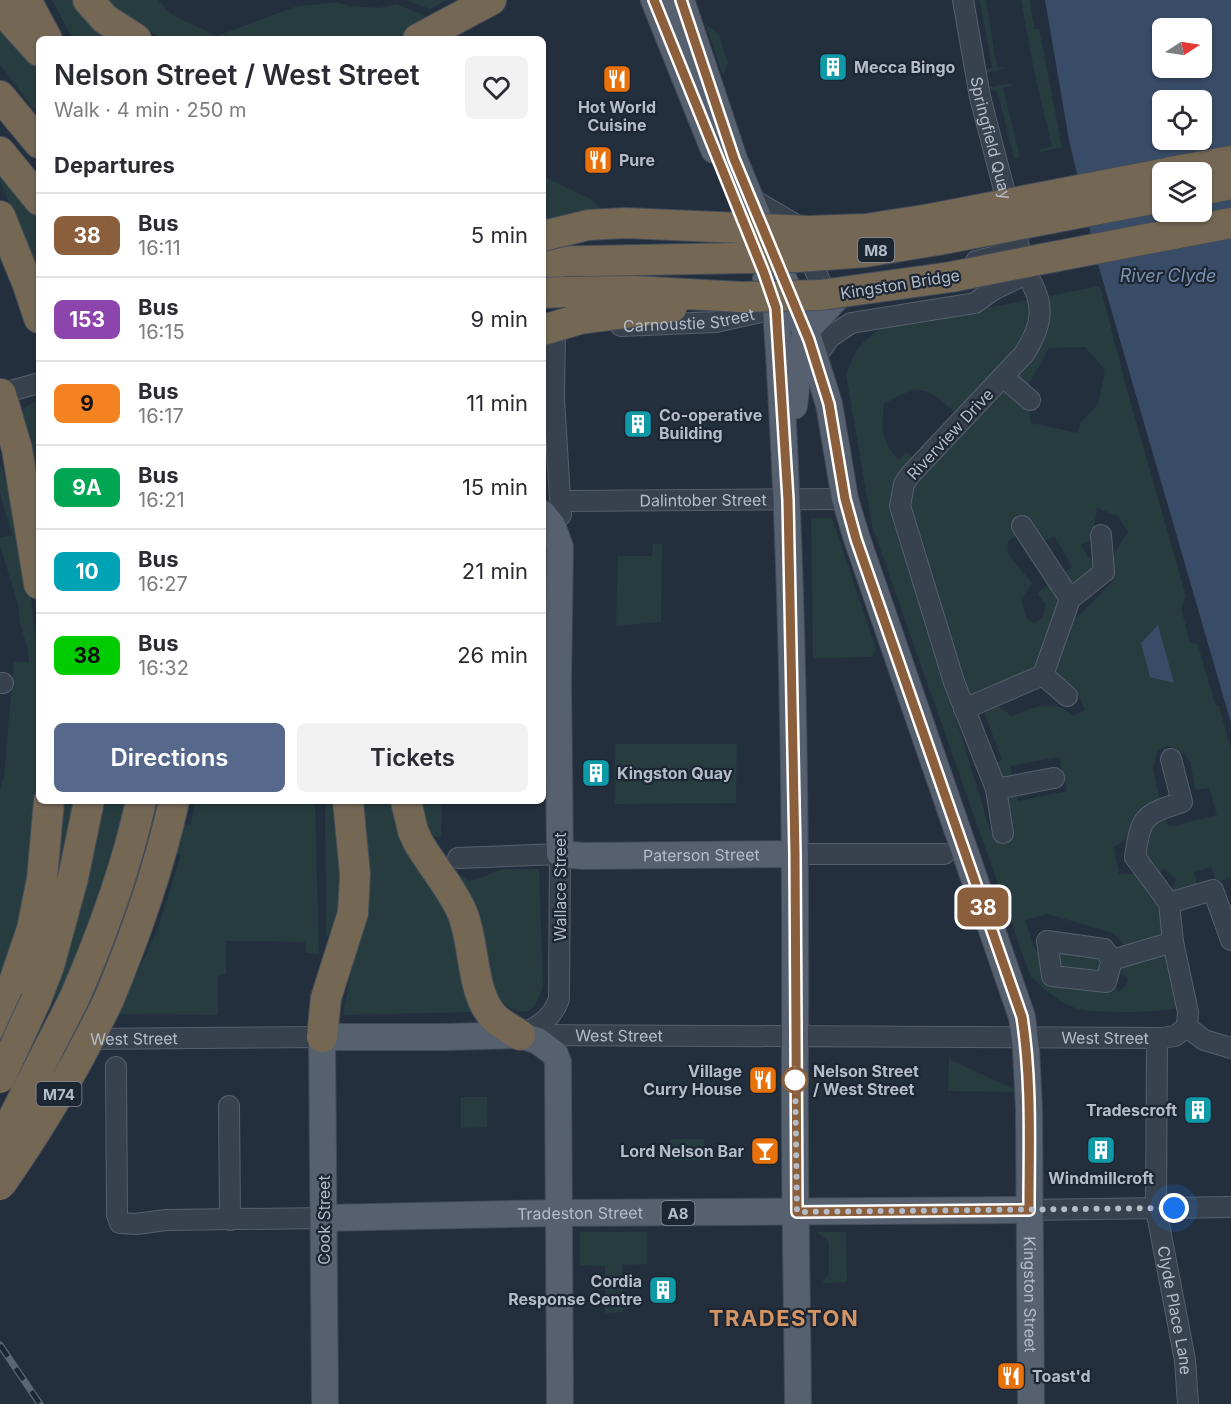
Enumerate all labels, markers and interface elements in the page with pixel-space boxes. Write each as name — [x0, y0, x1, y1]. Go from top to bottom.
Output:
north arrow — [1152, 18, 1212, 78]
map controls — [1152, 18, 1212, 222]
building icon: Mecca Bingo — [817, 51, 849, 83]
button: heart — [465, 56, 528, 119]
place label: Mecca Bingo — [854, 57, 955, 77]
text: Nelson Street / West Street — [54, 58, 420, 92]
restaurant icon: Hot World Cuisine — [601, 63, 633, 95]
street label: Springfield Quay — [967, 75, 1016, 202]
button: locate — [1152, 90, 1212, 150]
place label: Hot World Cuisine — [578, 97, 656, 135]
text: Walk · 4 min · 250 m — [54, 98, 247, 122]
restaurant icon: Pure — [582, 144, 614, 176]
place label: Pure — [619, 150, 655, 170]
text: Departures — [54, 152, 175, 178]
button: layers — [1152, 162, 1212, 222]
text: Bus — [138, 210, 179, 236]
text: 5 min — [471, 222, 528, 248]
text: 38 — [73, 223, 101, 248]
text: 16:11 — [138, 236, 181, 260]
road number: M8 — [858, 238, 894, 262]
street label: Kingston Bridge — [839, 265, 961, 303]
water label: River Clyde — [1120, 265, 1216, 286]
text: Bus — [138, 294, 179, 320]
street label: Carnoustie Street — [623, 304, 756, 336]
text: 9 min — [471, 306, 528, 332]
text: 153 — [69, 307, 105, 332]
text: 16:15 — [138, 320, 185, 344]
text: Bus — [138, 378, 179, 404]
street label: Riverview Drive — [903, 384, 997, 484]
text: 11 min — [466, 390, 528, 416]
text: 9 — [80, 391, 94, 416]
text: 16:17 — [138, 404, 184, 428]
place label: Co-operative Building — [659, 405, 762, 443]
building icon: Co-operative Building — [622, 408, 654, 440]
text: Bus — [138, 462, 179, 488]
text: 15 min — [462, 474, 528, 500]
text: 9A — [72, 475, 102, 500]
text: 16:21 — [138, 488, 185, 512]
street label: Dalintober Street — [639, 490, 767, 510]
text: Bus — [138, 546, 179, 572]
text: 21 min — [462, 558, 528, 584]
text: 10 — [75, 559, 99, 584]
text: 16:27 — [138, 572, 188, 596]
text: Bus — [138, 630, 179, 656]
text: 26 min — [457, 642, 528, 668]
text: 38 — [73, 643, 101, 668]
text: 16:32 — [138, 656, 189, 680]
button: Directions — [54, 723, 285, 792]
button: Tickets — [297, 723, 528, 792]
building icon: Kingston Quay — [580, 757, 612, 789]
place label: Kingston Quay — [617, 763, 733, 783]
street label: Wallace Street — [550, 833, 570, 941]
street label: Paterson Street — [643, 844, 760, 865]
line badge: 38 — [956, 888, 1010, 926]
text: 38 — [969, 895, 997, 920]
street label: West Street — [575, 1025, 663, 1046]
street label: West Street — [90, 1028, 178, 1049]
street label: West Street — [1061, 1028, 1149, 1048]
place label: Village Curry House — [643, 1061, 742, 1099]
place label: Nelson Street / West Street — [813, 1061, 919, 1099]
restaurant icon: Village Curry House — [747, 1064, 779, 1096]
marker: Nelson Street / West Street — [782, 1067, 808, 1093]
road number: M74 — [36, 1082, 82, 1106]
building icon: Tradescroft — [1182, 1094, 1214, 1126]
place label: Tradescroft — [1086, 1100, 1177, 1120]
building icon: Windmillcroft — [1085, 1134, 1117, 1166]
bar icon: Lord Nelson Bar — [749, 1135, 781, 1167]
place label: Lord Nelson Bar — [620, 1141, 744, 1161]
place label: Windmillcroft — [1048, 1168, 1154, 1188]
street label: Cook Street — [314, 1175, 334, 1265]
your location — [1159, 1193, 1189, 1223]
road number: A8 — [662, 1201, 694, 1225]
street label: Tradeston Street — [517, 1202, 643, 1224]
street label: Kingston Street — [1020, 1236, 1041, 1353]
street label: Clyde Place Lane — [1153, 1244, 1196, 1375]
place label: Cordia Response Centre — [508, 1271, 642, 1309]
building icon: Cordia Response Centre — [647, 1274, 679, 1306]
district label: TRADESTON — [709, 1305, 859, 1331]
restaurant icon: Toast'd — [995, 1360, 1027, 1392]
place label: Toast'd — [1032, 1366, 1091, 1386]

